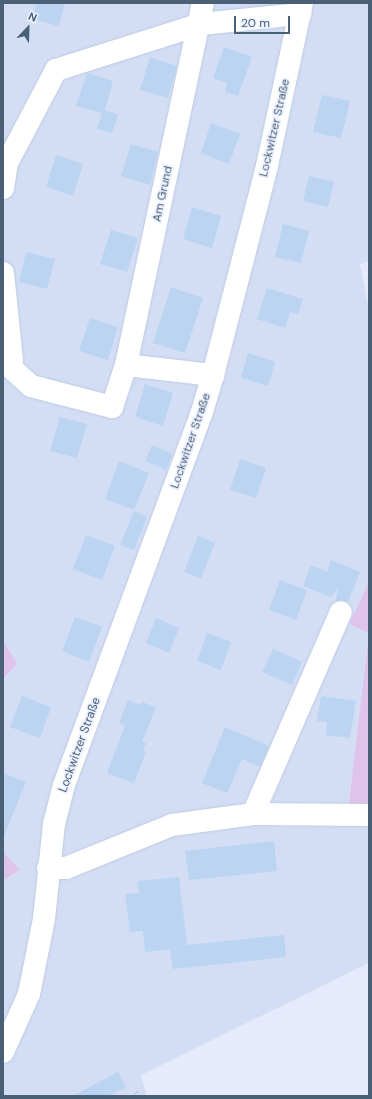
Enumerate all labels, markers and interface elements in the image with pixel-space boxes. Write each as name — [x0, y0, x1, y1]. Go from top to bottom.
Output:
north arrow — [8, 8, 48, 48]
scale bar — [236, 8, 292, 34]
text: N — [26, 9, 39, 25]
text: 20 m — [241, 15, 270, 31]
street label: Lockwitzer Straße — [257, 78, 293, 178]
street label: Am Grund — [150, 165, 176, 223]
street label: Lockwitzer Straße — [168, 391, 214, 491]
street label: Lockwitzer Straße — [56, 696, 104, 794]

